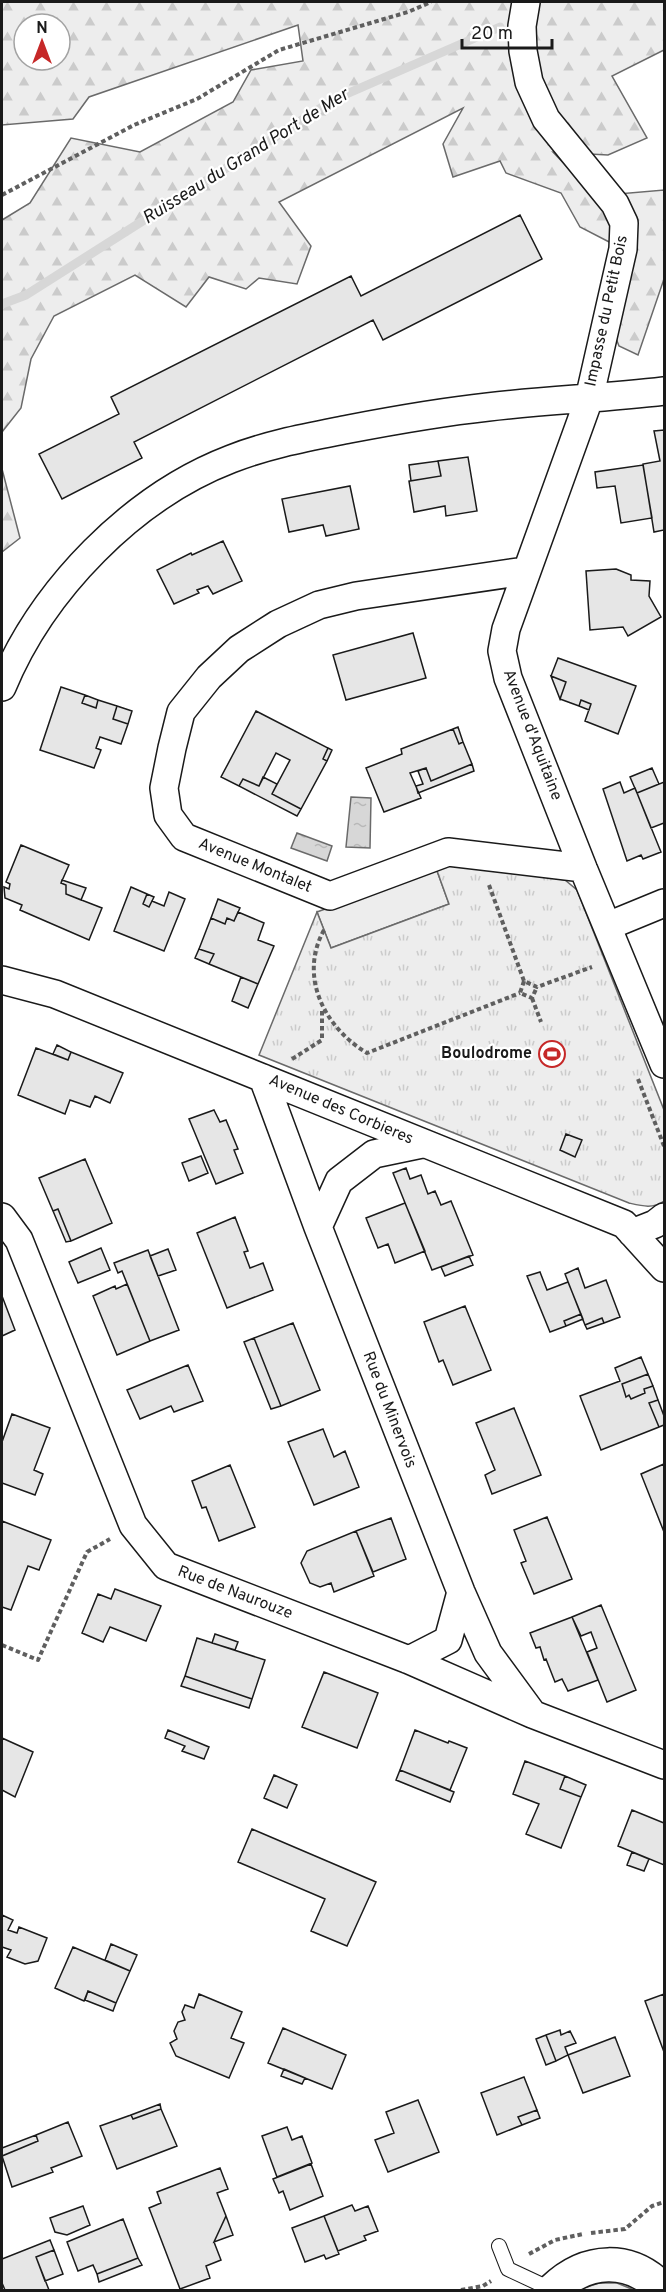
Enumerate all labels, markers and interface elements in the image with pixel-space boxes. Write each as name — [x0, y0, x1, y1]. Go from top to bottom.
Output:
north arrow — [12, 12, 72, 72]
scale bar — [462, 12, 552, 50]
text: N — [36, 19, 48, 39]
text: 20 m — [471, 23, 513, 46]
water label: Ruisseau du Grand Port de Mer — [138, 83, 355, 230]
street label: Impasse du Petit Bois — [581, 233, 633, 389]
street label: Avenue d'Aquitaine — [498, 667, 566, 803]
street label: Avenue Montalet — [195, 834, 315, 898]
sports icon: Boulodrome — [537, 1039, 567, 1069]
place label: Boulodrome — [441, 1044, 532, 1064]
street label: Avenue des Corbieres — [266, 1071, 416, 1149]
street label: Rue du Minervois — [358, 1349, 420, 1471]
street label: Rue de Naurouze — [175, 1562, 295, 1624]

